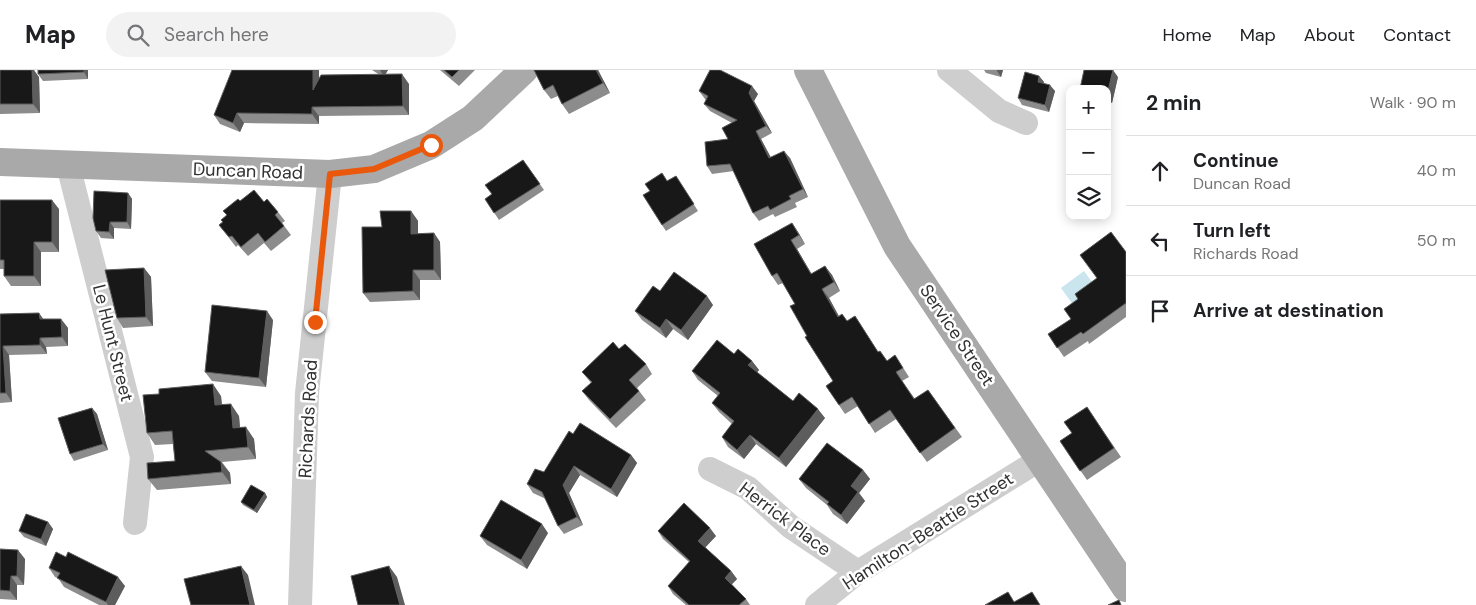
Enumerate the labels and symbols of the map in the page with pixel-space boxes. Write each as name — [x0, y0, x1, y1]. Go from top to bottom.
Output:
route start — [420, 134, 443, 157]
street label: Duncan Road — [193, 157, 303, 185]
street label: Service Street — [914, 280, 1000, 390]
street label: Le Hunt Street — [87, 282, 139, 404]
route end — [304, 311, 327, 334]
street label: Richards Road — [293, 359, 323, 479]
street label: Hamilton-Beattie Street — [838, 467, 1018, 595]
street label: Herrick Place — [734, 477, 836, 561]

